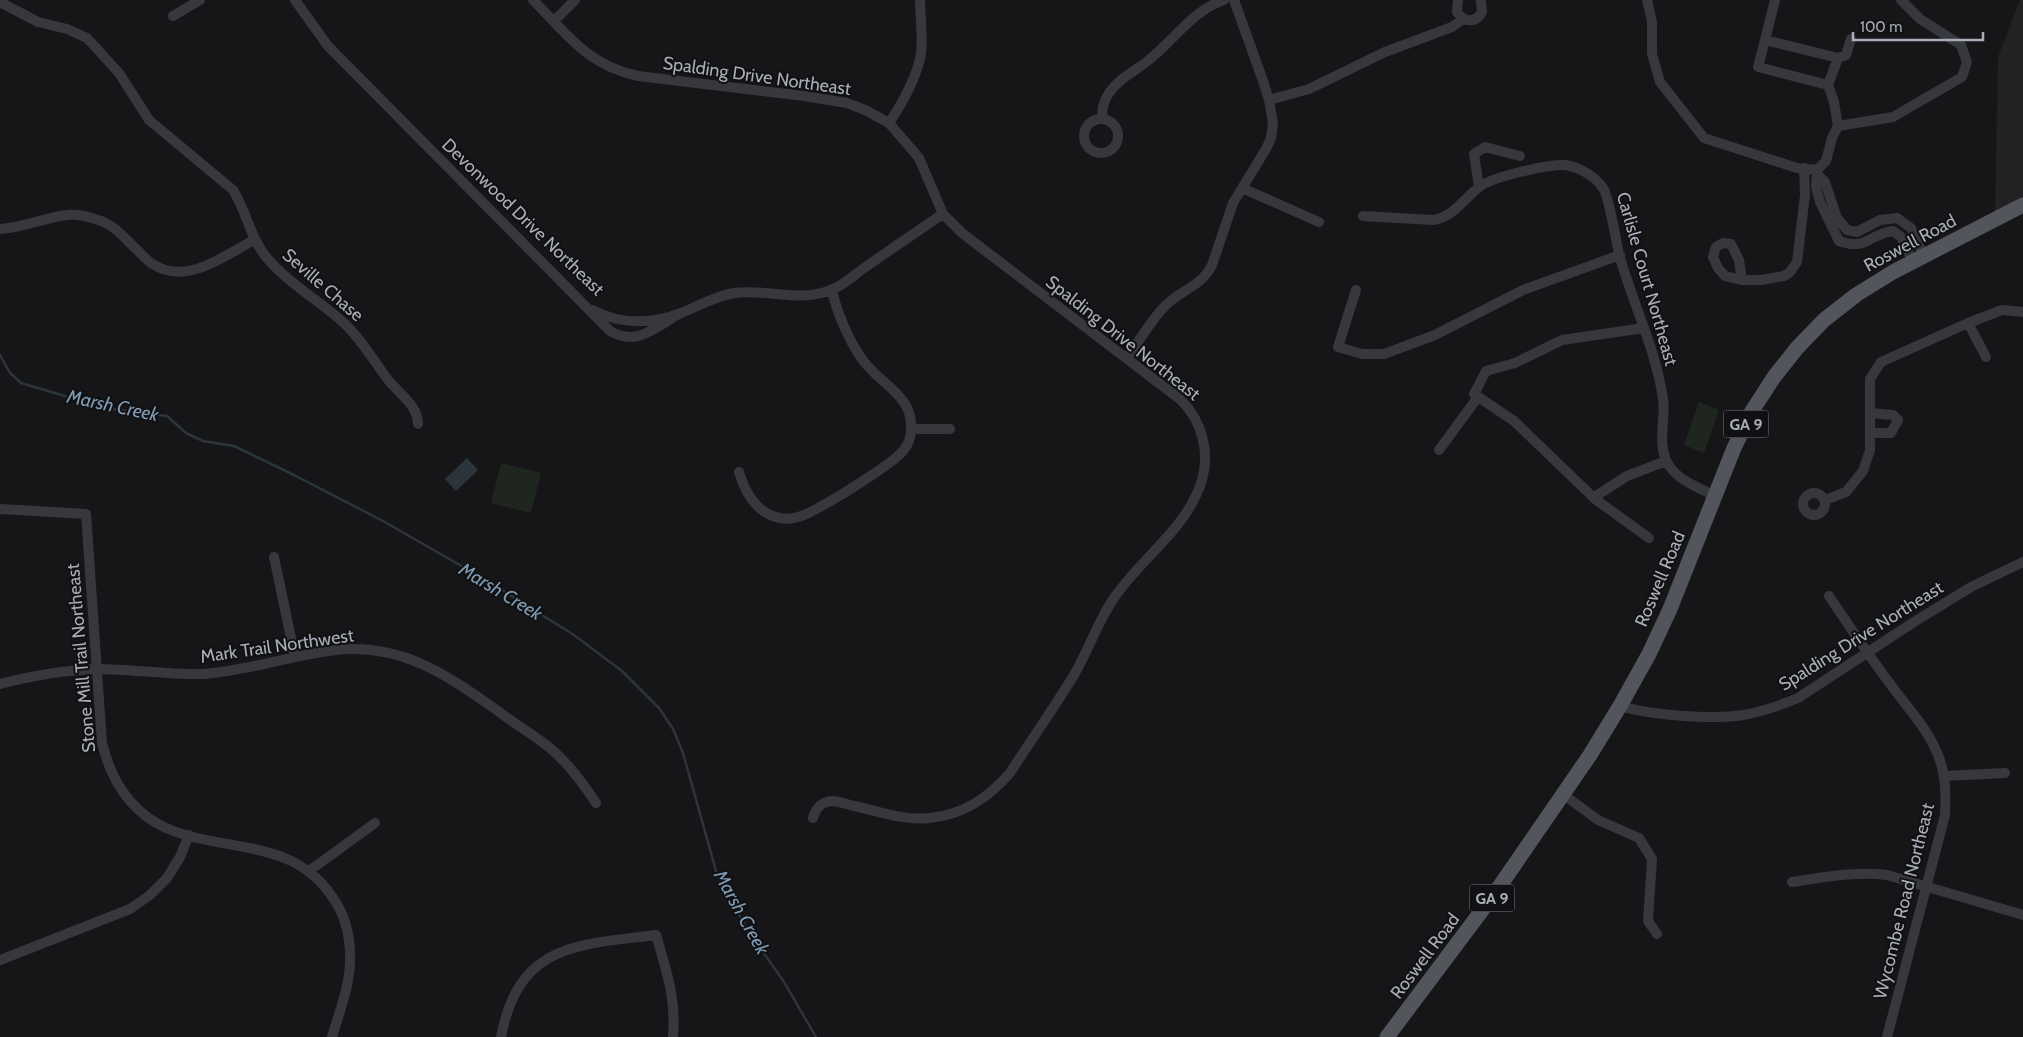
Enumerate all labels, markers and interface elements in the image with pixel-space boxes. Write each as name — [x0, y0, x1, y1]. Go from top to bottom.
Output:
scale bar — [1853, 10, 1983, 42]
text: 100 m — [1860, 18, 1902, 36]
street label: Spalding Drive Northeast — [662, 52, 852, 100]
street label: Devonwood Drive Northeast — [437, 134, 609, 300]
street label: Carlisle Court Northeast — [1612, 190, 1682, 368]
street label: Roswell Road — [1860, 209, 1960, 277]
street label: Seville Chase — [278, 244, 368, 326]
street label: Spalding Drive Northeast — [1041, 271, 1205, 405]
water label: Marsh Creek — [64, 384, 162, 427]
road number: GA 9 — [1724, 410, 1768, 438]
street label: Roswell Road — [1630, 528, 1690, 630]
water label: Marsh Creek — [454, 557, 547, 626]
street label: Stone Mill Trail Northeast — [62, 563, 100, 753]
street label: Spalding Drive Northeast — [1775, 576, 1947, 696]
street label: Mark Trail Northwest — [199, 624, 355, 668]
street label: Wycombe Road Northeast — [1869, 801, 1939, 1001]
water label: Marsh Creek — [708, 865, 775, 959]
road number: GA 9 — [1470, 884, 1514, 911]
street label: Roswell Road — [1386, 909, 1464, 1003]

